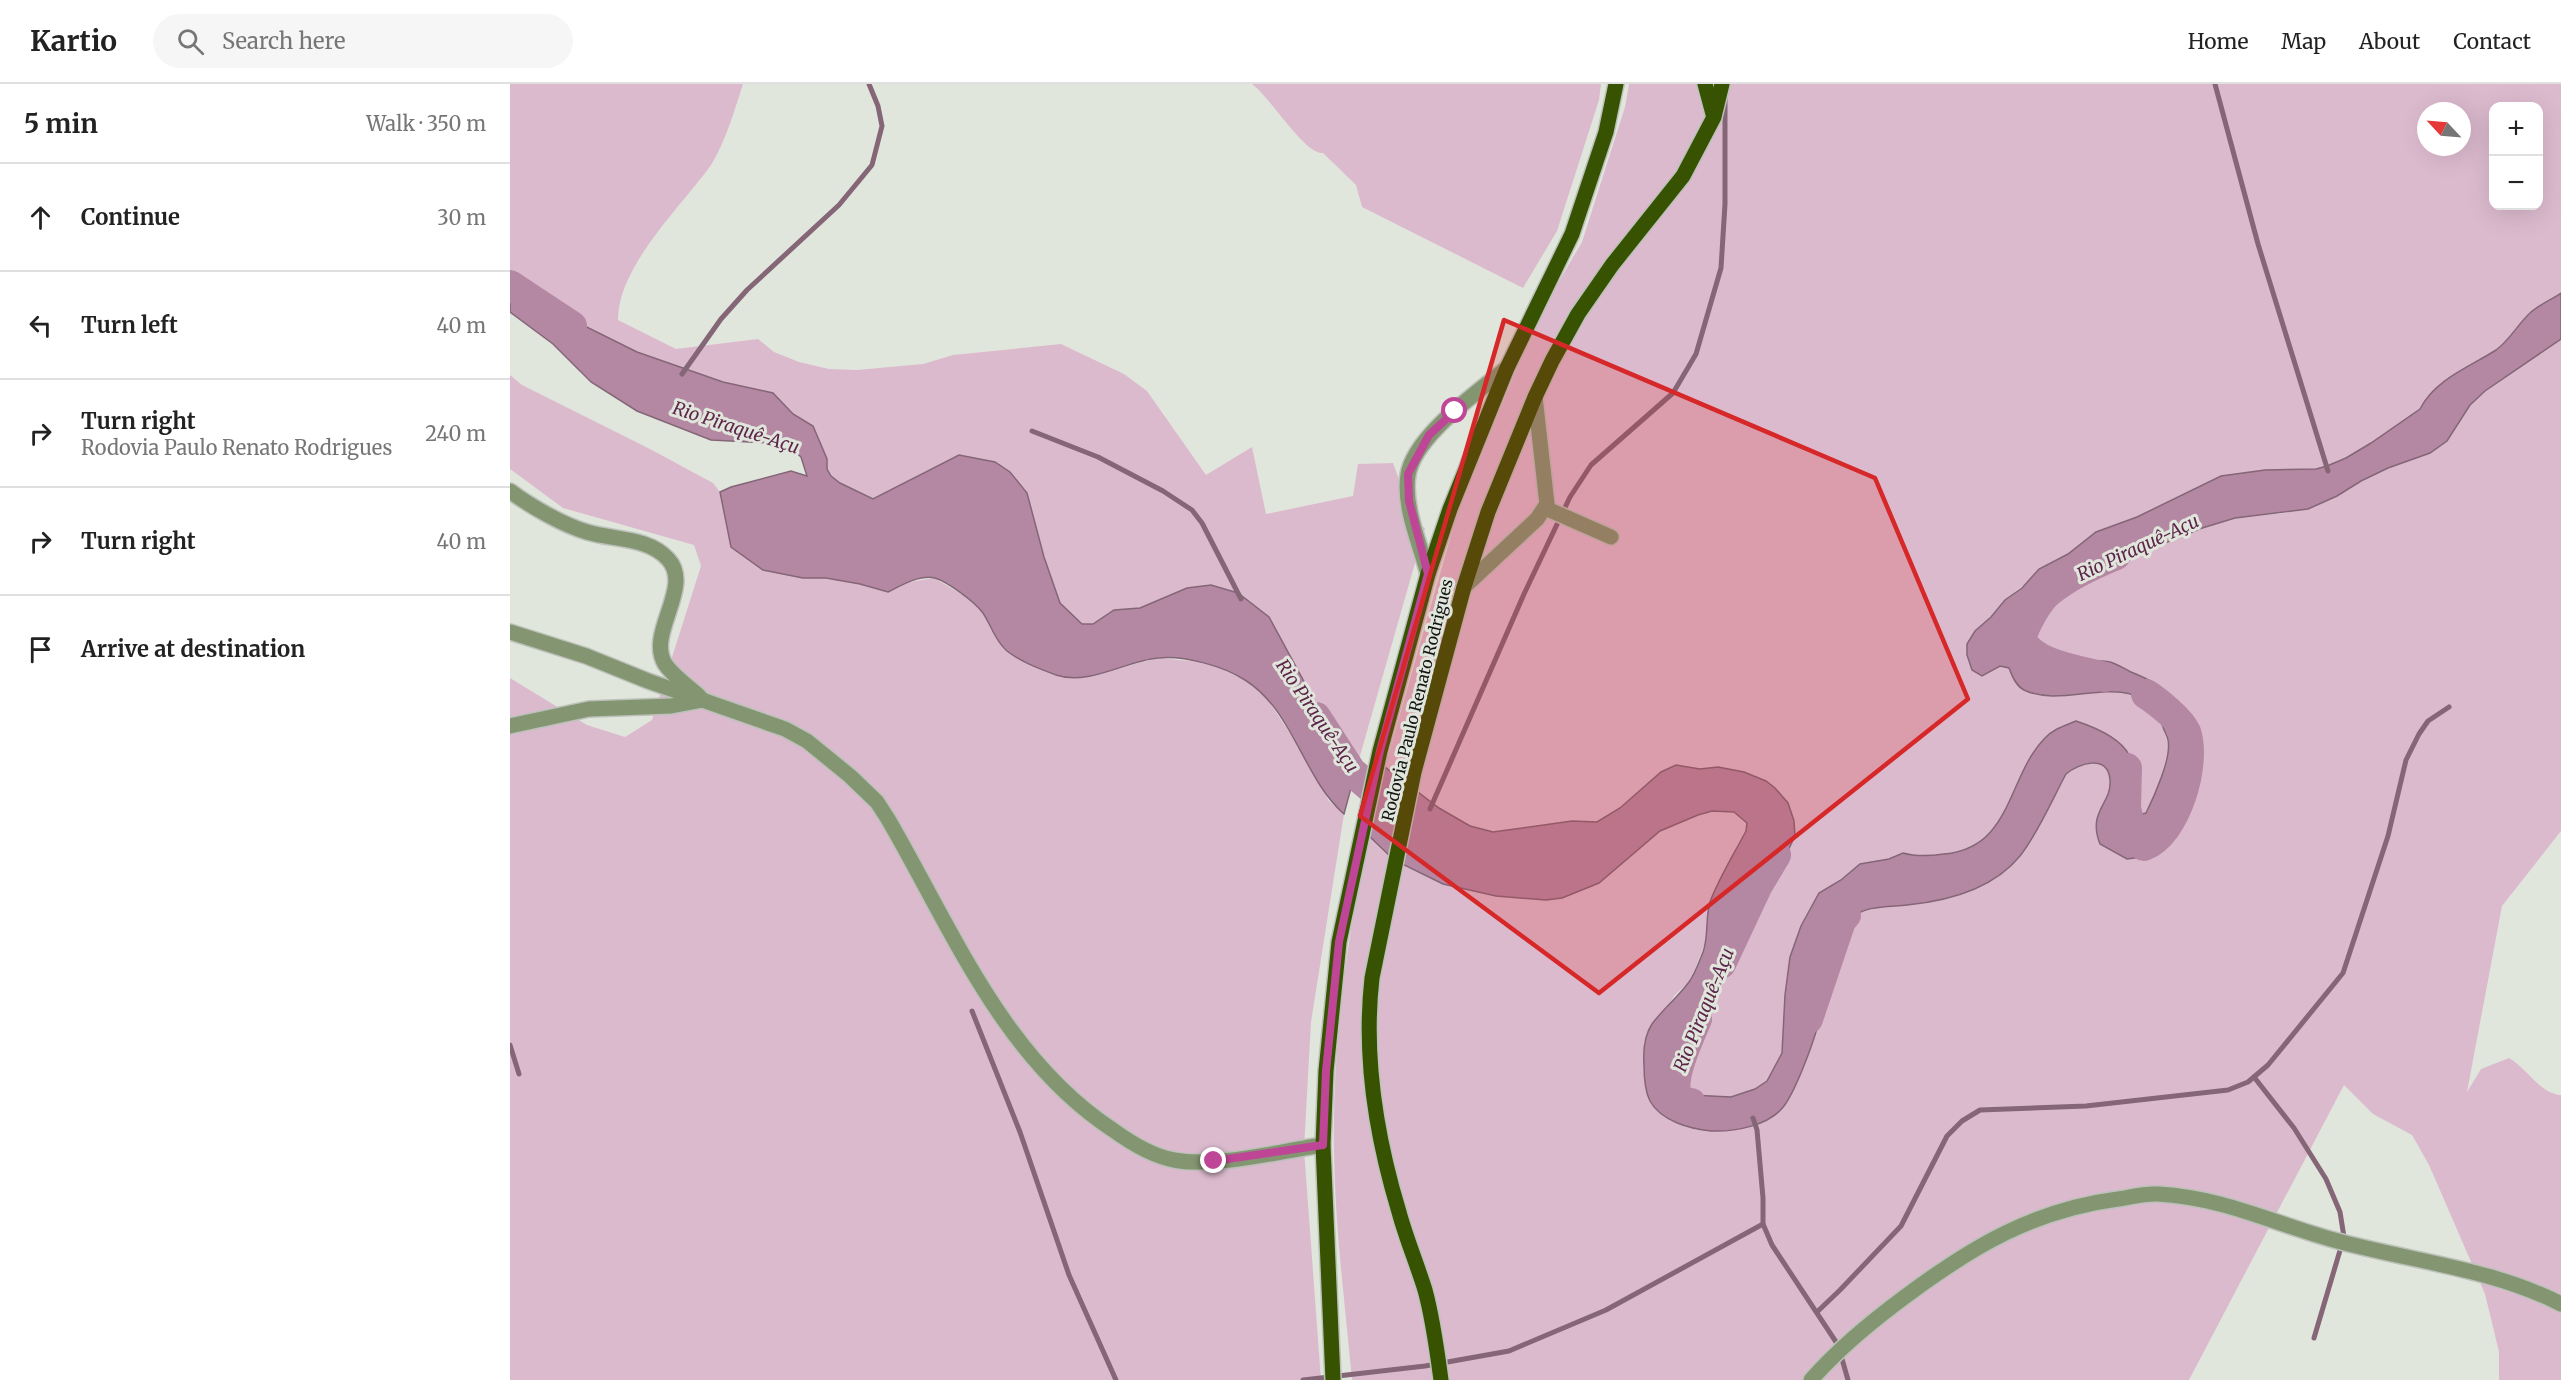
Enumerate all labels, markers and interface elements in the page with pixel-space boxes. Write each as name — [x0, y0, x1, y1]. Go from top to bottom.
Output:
search box — [153, 14, 573, 68]
text: Kartio — [30, 23, 117, 59]
icon: search — [174, 25, 207, 58]
text: Search here — [222, 27, 345, 55]
text: Home — [2188, 28, 2248, 55]
text: Map — [2281, 28, 2326, 55]
text: About — [2359, 28, 2420, 55]
text: Contact — [2453, 28, 2531, 55]
north arrow — [2417, 102, 2471, 156]
map controls — [2489, 102, 2543, 210]
button: + — [2489, 102, 2543, 156]
text: 5 min — [24, 107, 98, 140]
text: Walk · 350 m — [366, 111, 486, 136]
button: − — [2489, 156, 2543, 210]
icon: ahead — [24, 201, 57, 234]
text: Continue — [81, 203, 180, 231]
text: 30 m — [437, 205, 486, 230]
icon: left — [24, 309, 57, 342]
text: Turn left — [81, 311, 178, 339]
text: 40 m — [436, 313, 486, 338]
water label: Rio Piraquê-Açu — [670, 396, 802, 459]
route start — [1441, 397, 1467, 423]
text: Turn right — [81, 407, 195, 435]
icon: right — [24, 417, 57, 450]
text: 240 m — [425, 421, 486, 446]
text: Rodovia Paulo Renato Rodrigues — [81, 435, 392, 460]
water label: Rio Piraquê-Açu — [2073, 509, 2202, 586]
icon: right — [24, 525, 57, 558]
text: Turn right — [81, 527, 195, 555]
text: 40 m — [436, 529, 486, 554]
street label: Rodovia Paulo Renato Rodrigues — [1377, 577, 1457, 823]
icon: arrive — [24, 633, 57, 666]
text: Arrive at destination — [81, 635, 305, 663]
water label: Rio Piraquê-Açu — [1271, 655, 1364, 777]
water label: Rio Piraquê-Açu — [1668, 944, 1739, 1075]
route end — [1200, 1147, 1226, 1173]

